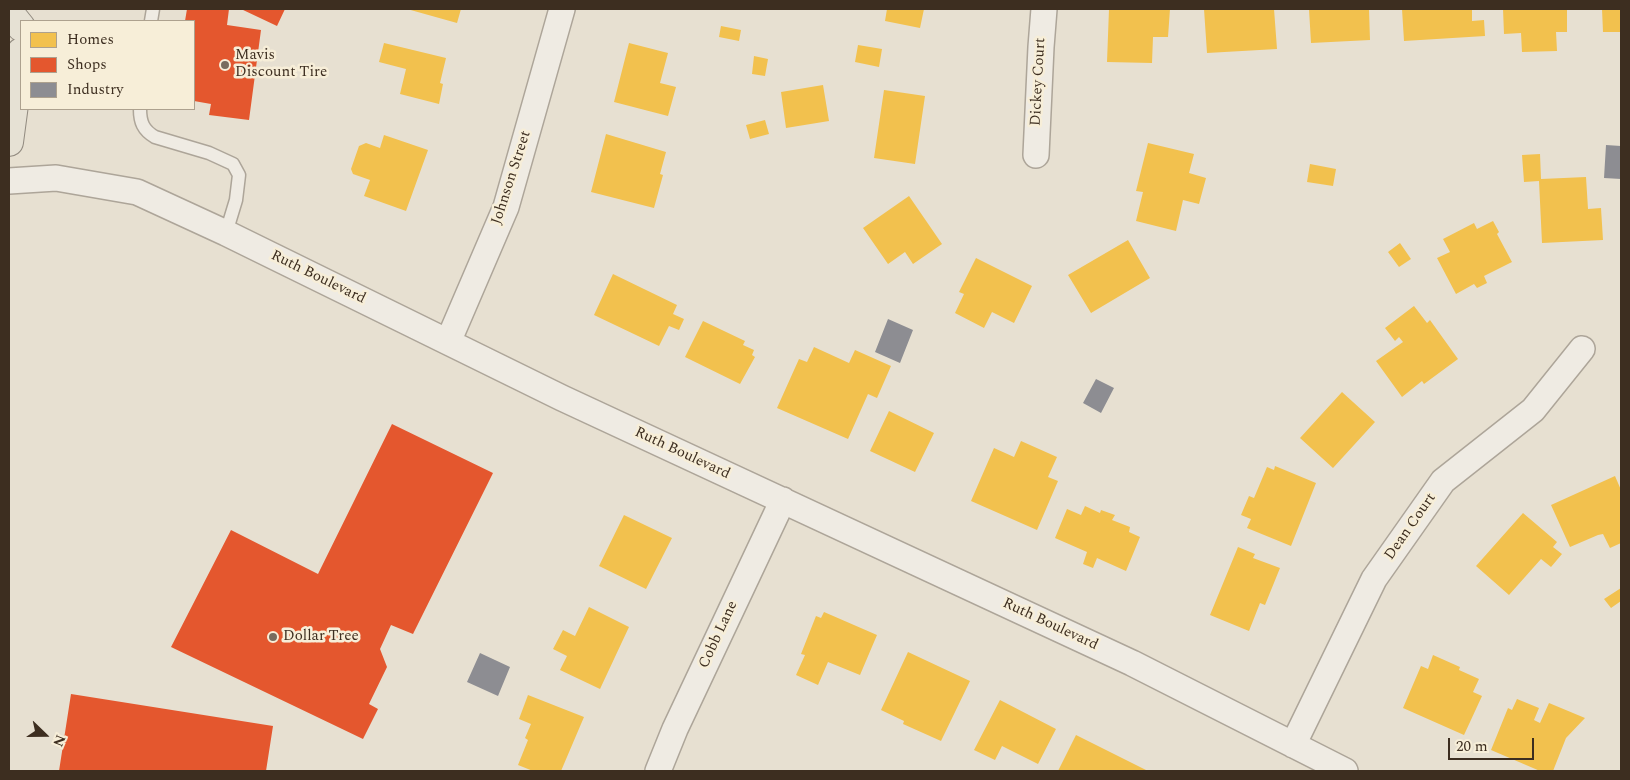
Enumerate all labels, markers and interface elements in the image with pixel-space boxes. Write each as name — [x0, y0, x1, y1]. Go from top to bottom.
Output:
legend — [20, 20, 195, 110]
text: Homes — [67, 28, 114, 51]
street label: Dickey Court — [1028, 37, 1050, 127]
place label: Mavis Discount Tire — [235, 47, 327, 82]
text: Shops — [67, 53, 107, 76]
marker: Mavis Discount Tire — [219, 59, 231, 71]
text: Industry — [67, 78, 123, 101]
street label: Johnson Street — [488, 129, 536, 227]
street label: Ruth Boulevard — [268, 247, 368, 309]
street label: Ruth Boulevard — [631, 424, 733, 484]
street label: Dean Court — [1381, 490, 1441, 564]
street label: Ruth Boulevard — [999, 595, 1101, 655]
street label: Cobb Lane — [696, 598, 742, 672]
place label: Dollar Tree — [283, 628, 359, 646]
marker: Dollar Tree — [267, 631, 279, 643]
north arrow — [20, 710, 70, 760]
scale bar — [1450, 728, 1536, 760]
text: N — [47, 732, 71, 750]
text: 20 m — [1456, 735, 1488, 758]

